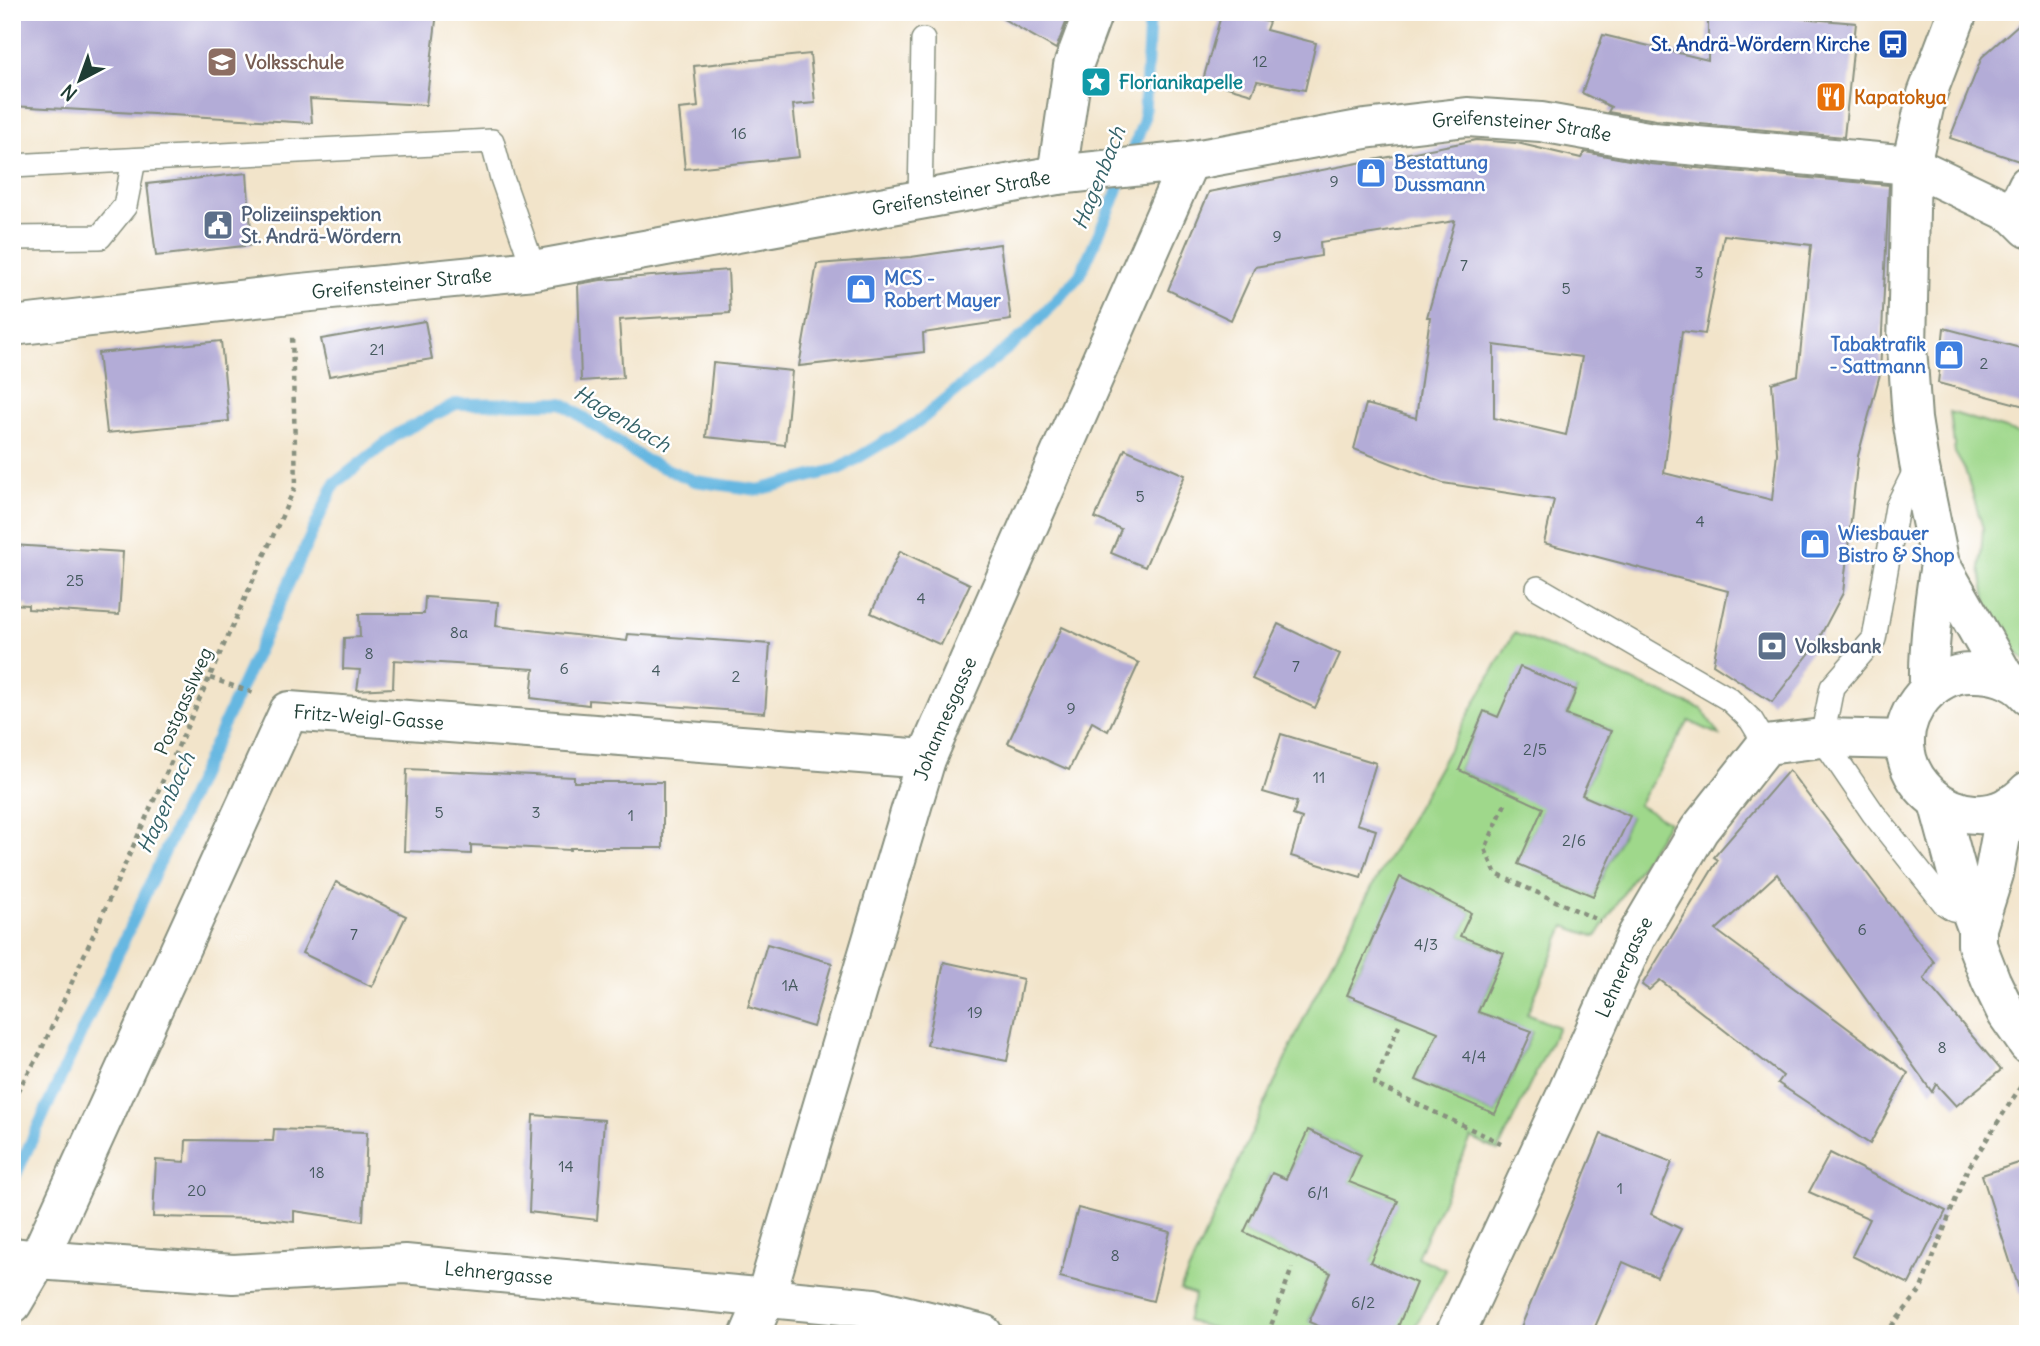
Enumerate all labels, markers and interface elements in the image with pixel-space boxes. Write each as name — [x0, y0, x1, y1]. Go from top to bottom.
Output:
bus stop icon: St. Andrä-Wördern Kirche — [1876, 27, 1910, 61]
place label: St. Andrä-Wördern Kirche — [1651, 32, 1870, 56]
school or university icon: Volksschule — [205, 45, 239, 79]
north arrow — [46, 46, 116, 116]
place label: Volksschule — [245, 50, 344, 74]
house number: 12 — [1252, 51, 1268, 71]
place icon: Florianikapelle — [1079, 65, 1113, 99]
place label: Florianikapelle — [1119, 70, 1243, 94]
text: N — [56, 79, 82, 106]
restaurant icon: Kapatokya — [1814, 80, 1848, 114]
place label: Kapatokya — [1854, 85, 1947, 109]
street label: Greifensteiner Straße — [1430, 105, 1613, 146]
water label: Hagenbach — [1066, 122, 1132, 233]
house number: 16 — [731, 123, 747, 143]
place label: Bestattung Dussmann — [1394, 150, 1488, 196]
shop icon: Bestattung Dussmann — [1354, 156, 1388, 190]
street label: Greifensteiner Straße — [870, 164, 1052, 220]
house number: 9 — [1329, 171, 1339, 191]
place label: Polizeiinspektion St. Andrä-Wördern — [241, 202, 401, 248]
public building icon: Polizeiinspektion St. Andrä-Wördern — [201, 208, 235, 242]
house number: 9 — [1272, 226, 1282, 246]
house number: 7 — [1460, 255, 1468, 275]
street label: Greifensteiner Straße — [310, 262, 493, 304]
house number: 3 — [1694, 262, 1704, 282]
place label: MCS - Robert Mayer — [884, 266, 1001, 312]
shop icon: MCS - Robert Mayer — [844, 272, 878, 306]
house number: 5 — [1561, 278, 1571, 298]
place label: Tabaktrafik - Sattmann — [1830, 332, 1926, 378]
shop icon: Tabaktrafik - Sattmann — [1932, 338, 1966, 372]
house number: 21 — [369, 339, 385, 359]
house number: 2 — [1980, 353, 1989, 373]
water label: Hagenbach — [569, 379, 676, 459]
house number: 5 — [1135, 486, 1145, 506]
house number: 4 — [1695, 511, 1705, 531]
place label: Wiesbauer Bistro & Shop — [1838, 521, 1955, 567]
shop icon: Wiesbauer Bistro & Shop — [1798, 527, 1832, 561]
house number: 25 — [66, 570, 84, 590]
house number: 4 — [916, 588, 926, 608]
house number: 8a — [450, 622, 468, 642]
bank icon: Volksbank — [1755, 629, 1789, 663]
place label: Volksbank — [1795, 634, 1882, 658]
street label: Postgasslweg — [149, 643, 217, 759]
house number: 8 — [364, 643, 374, 663]
street label: Johannesgasse — [908, 653, 981, 783]
house number: 7 — [1292, 656, 1300, 676]
house number: 6 — [559, 658, 569, 678]
house number: 4 — [651, 660, 661, 680]
house number: 2 — [732, 666, 741, 686]
house number: 9 — [1066, 698, 1076, 718]
street label: Fritz-Weigl-Gasse — [293, 699, 445, 735]
house number: 2/5 — [1523, 739, 1547, 759]
water label: Hagenbach — [130, 747, 201, 858]
house number: 11 — [1313, 767, 1325, 787]
house number: 5 — [434, 802, 444, 822]
house number: 3 — [531, 802, 541, 822]
house number: 1 — [628, 805, 634, 825]
house number: 2/6 — [1562, 830, 1586, 850]
street label: Lehnergasse — [1590, 912, 1658, 1021]
house number: 6 — [1857, 919, 1867, 939]
house number: 7 — [350, 924, 358, 944]
house number: 4/3 — [1414, 934, 1438, 954]
house number: 1A — [782, 975, 798, 995]
house number: 19 — [967, 1002, 983, 1022]
house number: 8 — [1937, 1037, 1947, 1057]
house number: 4/4 — [1462, 1046, 1486, 1066]
house number: 14 — [558, 1156, 574, 1176]
house number: 18 — [309, 1162, 325, 1182]
house number: 1 — [1617, 1178, 1623, 1198]
house number: 20 — [187, 1180, 207, 1200]
house number: 6/1 — [1307, 1182, 1329, 1202]
house number: 8 — [1110, 1245, 1120, 1265]
street label: Lehnergasse — [443, 1256, 554, 1290]
house number: 6/2 — [1351, 1292, 1375, 1312]

